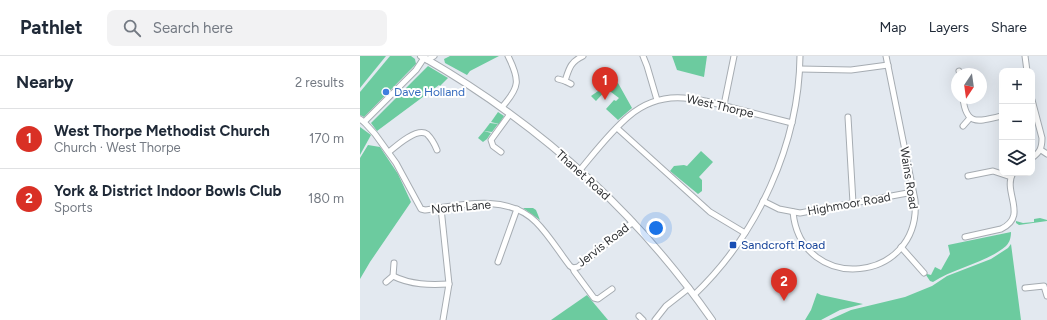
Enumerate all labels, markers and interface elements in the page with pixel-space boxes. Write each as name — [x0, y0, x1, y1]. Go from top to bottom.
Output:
search box — [107, 10, 387, 46]
text: Pathlet — [20, 16, 83, 39]
icon: search — [121, 17, 143, 39]
text: Search here — [153, 19, 233, 37]
text: Map — [879, 19, 907, 36]
text: Layers — [929, 19, 969, 36]
text: Share — [991, 19, 1027, 36]
pin: 1 — [592, 67, 618, 100]
north arrow — [951, 68, 987, 104]
map controls — [999, 68, 1035, 176]
button: + — [999, 68, 1035, 104]
text: Nearby — [16, 72, 74, 92]
text: 2 results — [295, 75, 344, 90]
place label: Dave Holland — [394, 85, 465, 99]
marker: Dave Holland — [381, 87, 391, 97]
street label: West Thorpe — [685, 91, 755, 121]
button: − — [999, 104, 1035, 140]
text: West Thorpe Methodist Church — [54, 122, 270, 140]
text: 1 — [26, 131, 32, 146]
text: 170 m — [309, 131, 344, 146]
text: Church · West Thorpe — [54, 140, 181, 155]
button: layers — [999, 140, 1035, 176]
street label: Wains Road — [897, 146, 921, 210]
street label: Thanet Road — [553, 147, 613, 203]
text: York & District Indoor Bowls Club — [54, 182, 281, 200]
street label: Highmoor Road — [806, 190, 892, 218]
text: 2 — [25, 191, 33, 206]
text: 180 m — [308, 191, 344, 206]
street label: North Lane — [430, 197, 492, 217]
text: Sports — [54, 200, 93, 215]
your location — [646, 218, 666, 238]
street label: Jervis Road — [574, 220, 632, 270]
place label: Sandcroft Road — [741, 238, 825, 252]
marker: Sandcroft Road — [728, 240, 738, 250]
pin: 2 — [771, 268, 797, 301]

